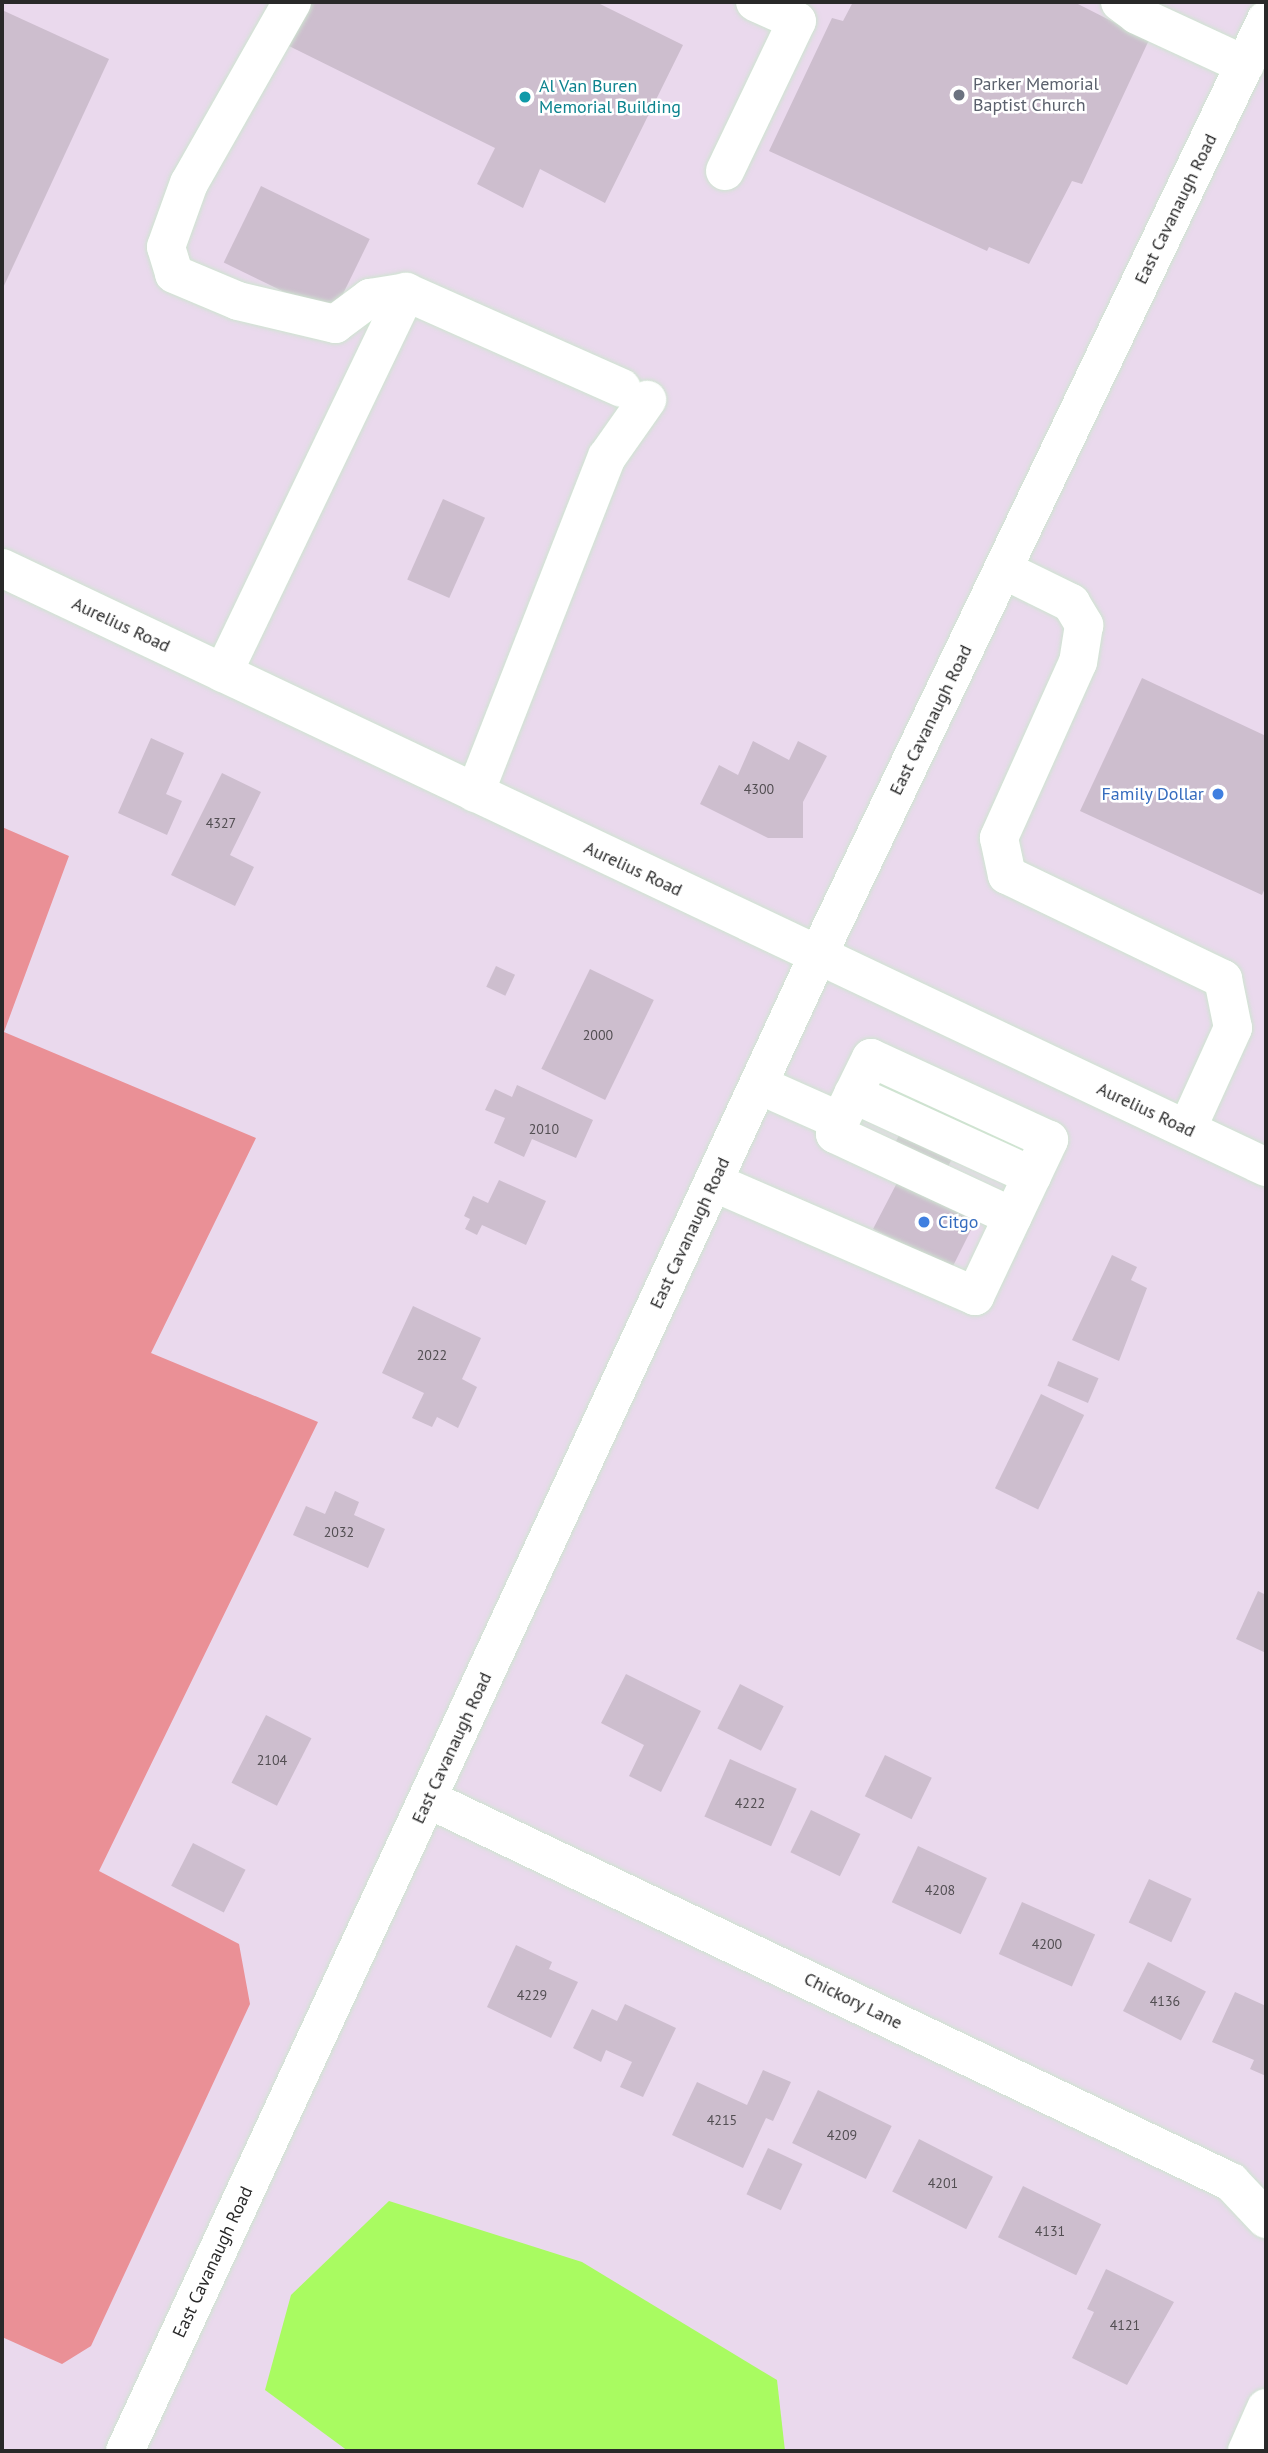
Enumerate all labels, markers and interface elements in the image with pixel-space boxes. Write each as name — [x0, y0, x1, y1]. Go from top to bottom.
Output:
place label: Parker Memorial Baptist Church — [973, 74, 1099, 116]
place label: Al Van Buren Memorial Building — [539, 76, 681, 119]
marker: Parker Memorial Baptist Church — [951, 87, 967, 103]
marker: Al Van Buren Memorial Building — [517, 89, 533, 105]
street label: East Cavanaugh Road — [1130, 130, 1222, 288]
street label: Aurelius Road — [69, 593, 173, 657]
street label: East Cavanaugh Road — [885, 641, 977, 799]
house number: 4300 — [744, 781, 774, 797]
place label: Family Dollar — [1101, 783, 1204, 805]
marker: Family Dollar — [1210, 786, 1226, 802]
house number: 4327 — [206, 815, 236, 831]
street label: Aurelius Road — [581, 837, 685, 901]
house number: 2000 — [583, 1027, 613, 1043]
street label: Aurelius Road — [1094, 1078, 1198, 1142]
house number: 2010 — [529, 1121, 559, 1137]
street label: East Cavanaugh Road — [645, 1154, 735, 1312]
place label: Citgo — [938, 1211, 978, 1233]
marker: Citgo — [916, 1214, 932, 1230]
house number: 2022 — [417, 1347, 447, 1363]
house number: 2032 — [324, 1524, 354, 1540]
street label: East Cavanaugh Road — [407, 1669, 497, 1827]
house number: 2104 — [257, 1752, 287, 1768]
house number: 4222 — [735, 1795, 765, 1811]
house number: 4208 — [925, 1882, 955, 1898]
house number: 4200 — [1032, 1936, 1062, 1952]
street label: Chickory Lane — [800, 1968, 906, 2034]
house number: 4229 — [517, 1987, 547, 2003]
house number: 4136 — [1150, 1993, 1180, 2009]
house number: 4215 — [707, 2112, 737, 2128]
house number: 4209 — [827, 2127, 857, 2143]
house number: 4201 — [928, 2175, 958, 2191]
street label: East Cavanaugh Road — [168, 2183, 258, 2341]
house number: 4131 — [1035, 2223, 1065, 2239]
house number: 4121 — [1110, 2317, 1140, 2333]

